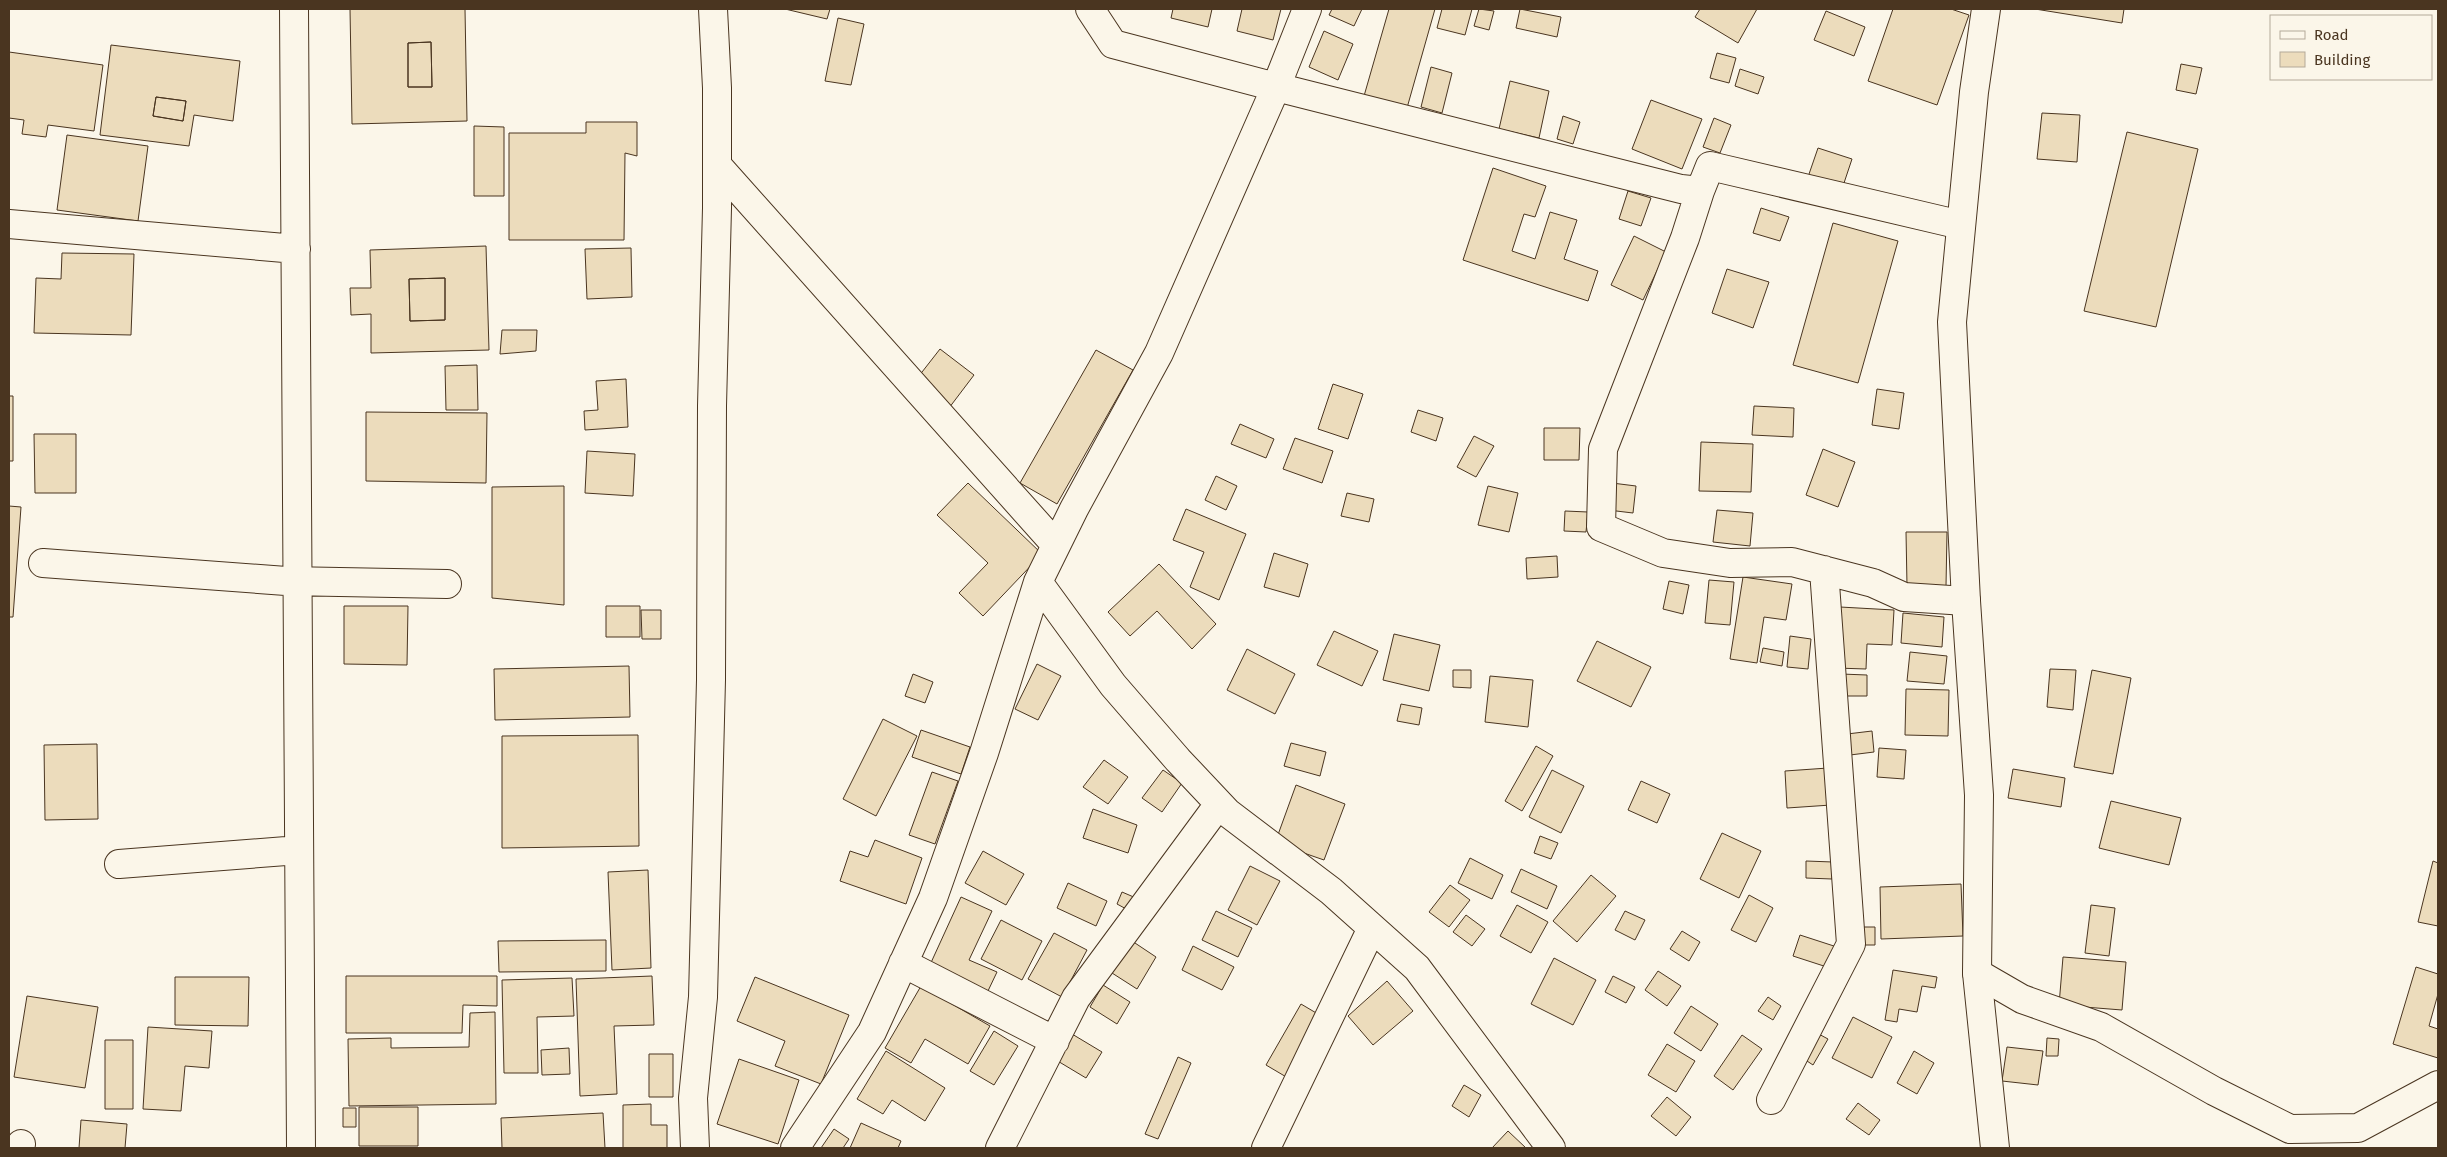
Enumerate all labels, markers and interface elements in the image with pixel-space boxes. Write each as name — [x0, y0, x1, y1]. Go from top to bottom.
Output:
legend — [2270, 15, 2432, 80]
text: Road — [2314, 26, 2349, 44]
text: Building — [2314, 51, 2370, 69]

